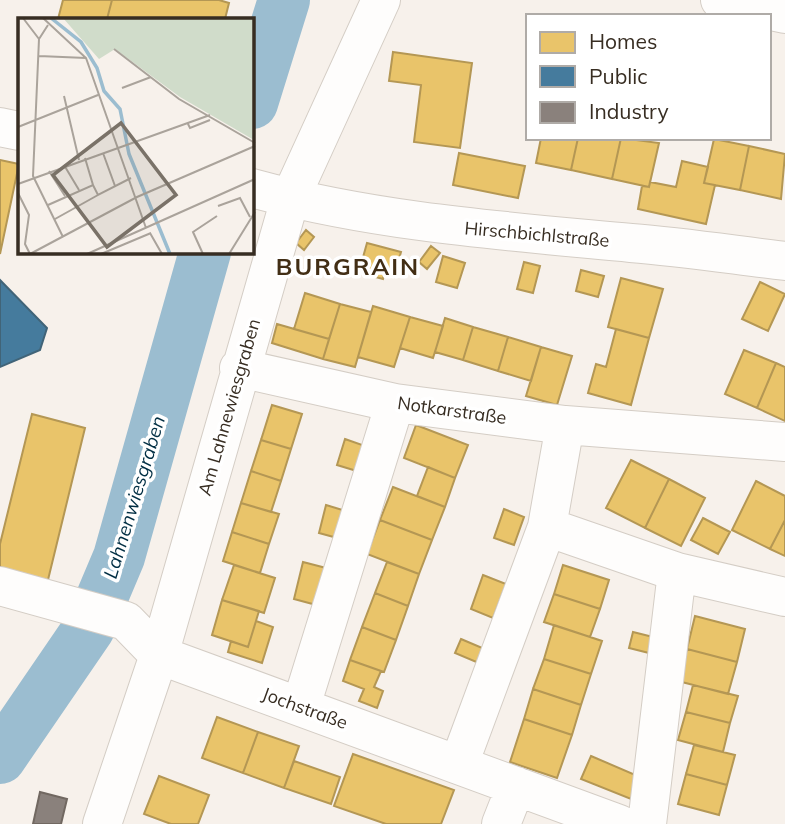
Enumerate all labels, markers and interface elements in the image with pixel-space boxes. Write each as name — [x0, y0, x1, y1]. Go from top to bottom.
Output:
legend — [526, 14, 771, 140]
inset map — [18, 18, 254, 254]
text: Homes — [589, 28, 657, 54]
text: Public — [589, 63, 648, 89]
text: Industry — [589, 98, 669, 124]
street label: Hirschbichlstraße — [464, 216, 610, 252]
district label: BURGRAIN — [276, 251, 420, 281]
street label: Am Lahnewiesgraben — [193, 316, 265, 498]
street label: Notkarstraße — [396, 391, 508, 429]
water label: Lahnenwiesgraben — [98, 413, 170, 581]
street label: Jochstraße — [259, 682, 351, 734]

